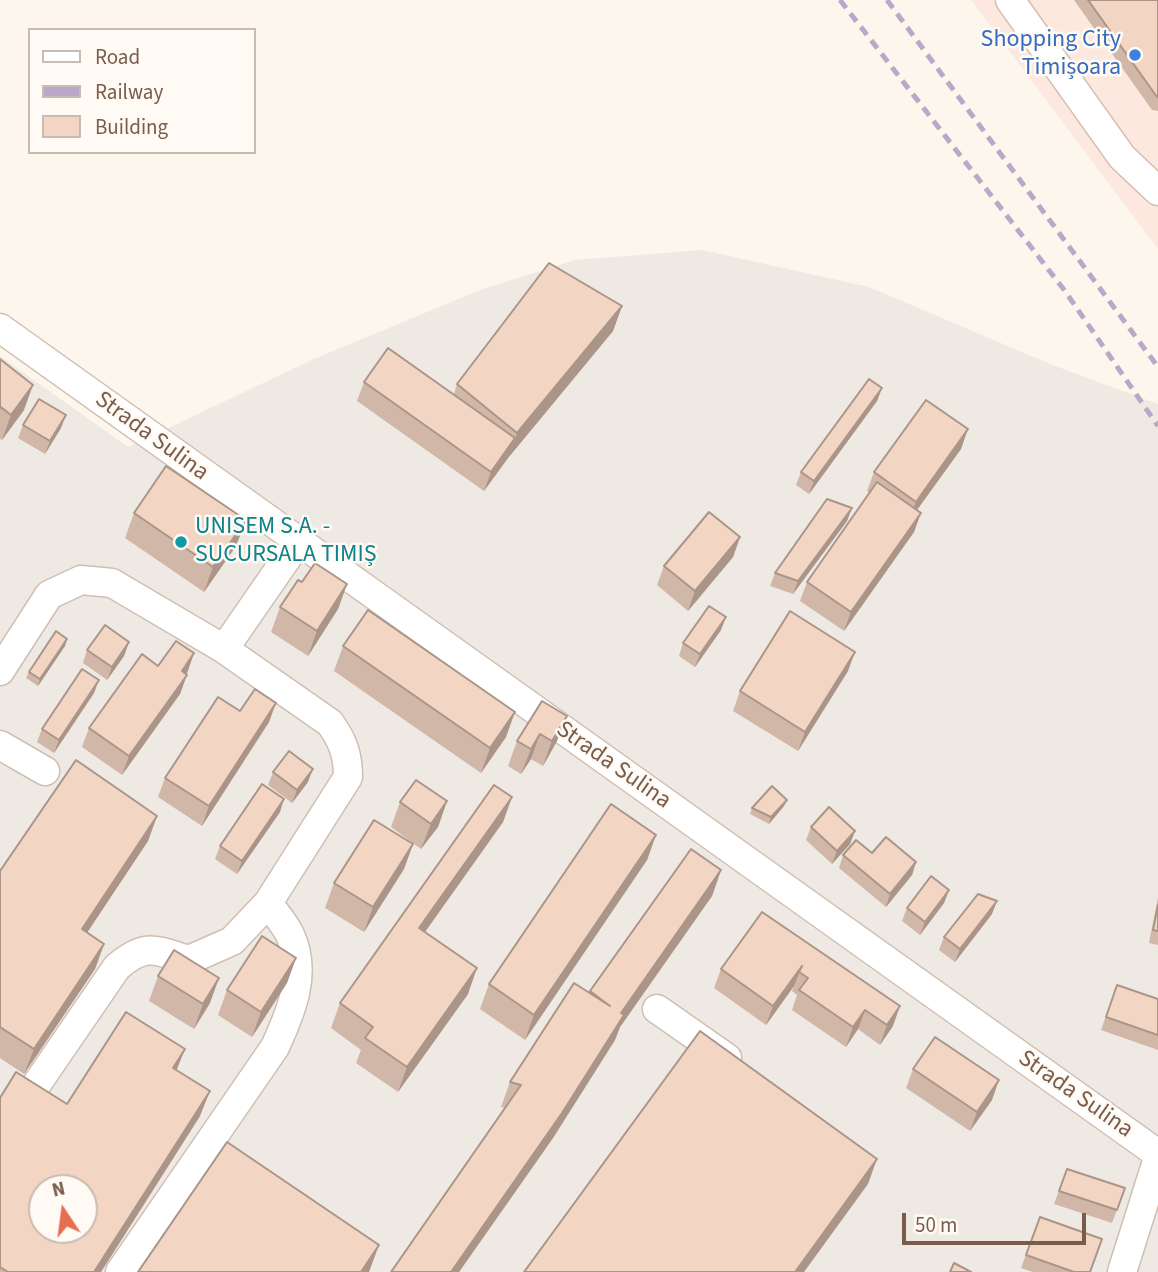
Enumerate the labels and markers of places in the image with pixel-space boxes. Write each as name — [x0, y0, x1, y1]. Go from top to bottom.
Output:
place label: Shopping City Timișoara — [981, 27, 1121, 83]
marker: Shopping City Timișoara — [1127, 47, 1143, 63]
place label: UNISEM S.A. - SUCURSALA TIMIȘ — [195, 514, 377, 570]
marker: UNISEM S.A. - SUCURSALA TIMIȘ — [173, 534, 189, 550]

